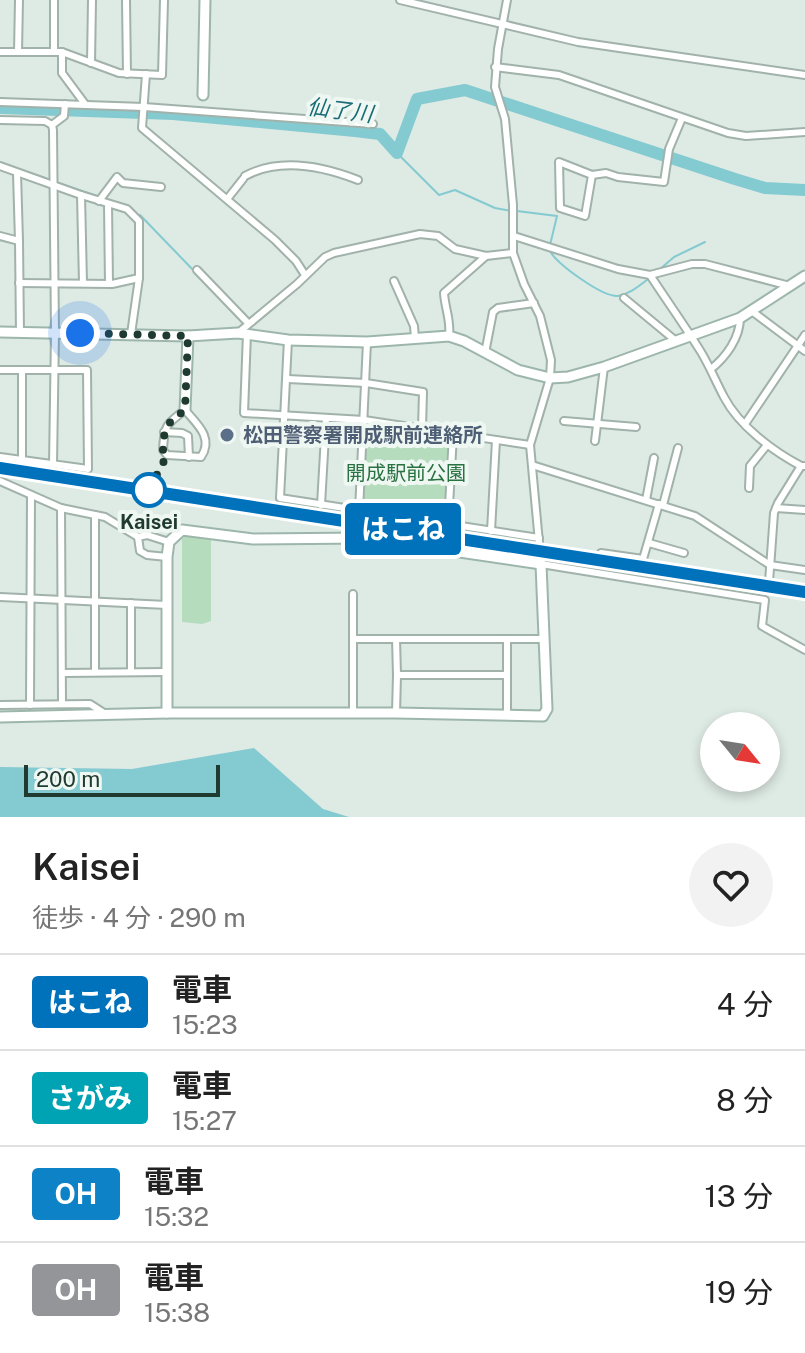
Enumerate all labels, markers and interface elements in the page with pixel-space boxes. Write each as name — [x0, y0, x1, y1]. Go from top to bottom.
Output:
water label: 仙了川 — [306, 93, 376, 127]
your location — [60, 313, 100, 353]
place label: 松田警察署開成駅前連絡所 — [243, 423, 483, 447]
marker: 松田警察署開成駅前連絡所 — [218, 426, 236, 444]
park label: 開成駅前公園 — [346, 461, 466, 485]
marker: Kaisei — [132, 473, 166, 507]
line badge: はこね — [357, 503, 449, 555]
place label: Kaisei — [120, 510, 178, 534]
text: はこね — [361, 512, 445, 545]
north arrow — [700, 712, 780, 792]
map controls — [700, 712, 780, 792]
scale bar — [24, 761, 220, 797]
text: 200 m — [36, 766, 100, 792]
button: heart — [689, 843, 773, 927]
text: Kaisei — [32, 844, 141, 889]
text: 徒歩 · 4 分 · 290 m — [32, 902, 246, 933]
text: 電車 — [172, 971, 232, 1007]
text: はこね — [48, 985, 132, 1018]
text: 4 分 — [717, 986, 773, 1022]
text: 15:23 — [172, 1009, 238, 1040]
text: 電車 — [172, 1067, 232, 1103]
text: さがみ — [48, 1081, 132, 1114]
text: 8 分 — [716, 1082, 773, 1118]
text: 15:27 — [172, 1105, 237, 1136]
text: 電車 — [144, 1163, 204, 1199]
text: OH — [55, 1177, 97, 1210]
text: 13 分 — [705, 1178, 773, 1214]
text: 15:32 — [144, 1201, 209, 1232]
text: 電車 — [144, 1259, 204, 1295]
text: OH — [55, 1273, 97, 1306]
text: 19 分 — [705, 1274, 773, 1310]
text: 15:38 — [144, 1297, 210, 1328]

